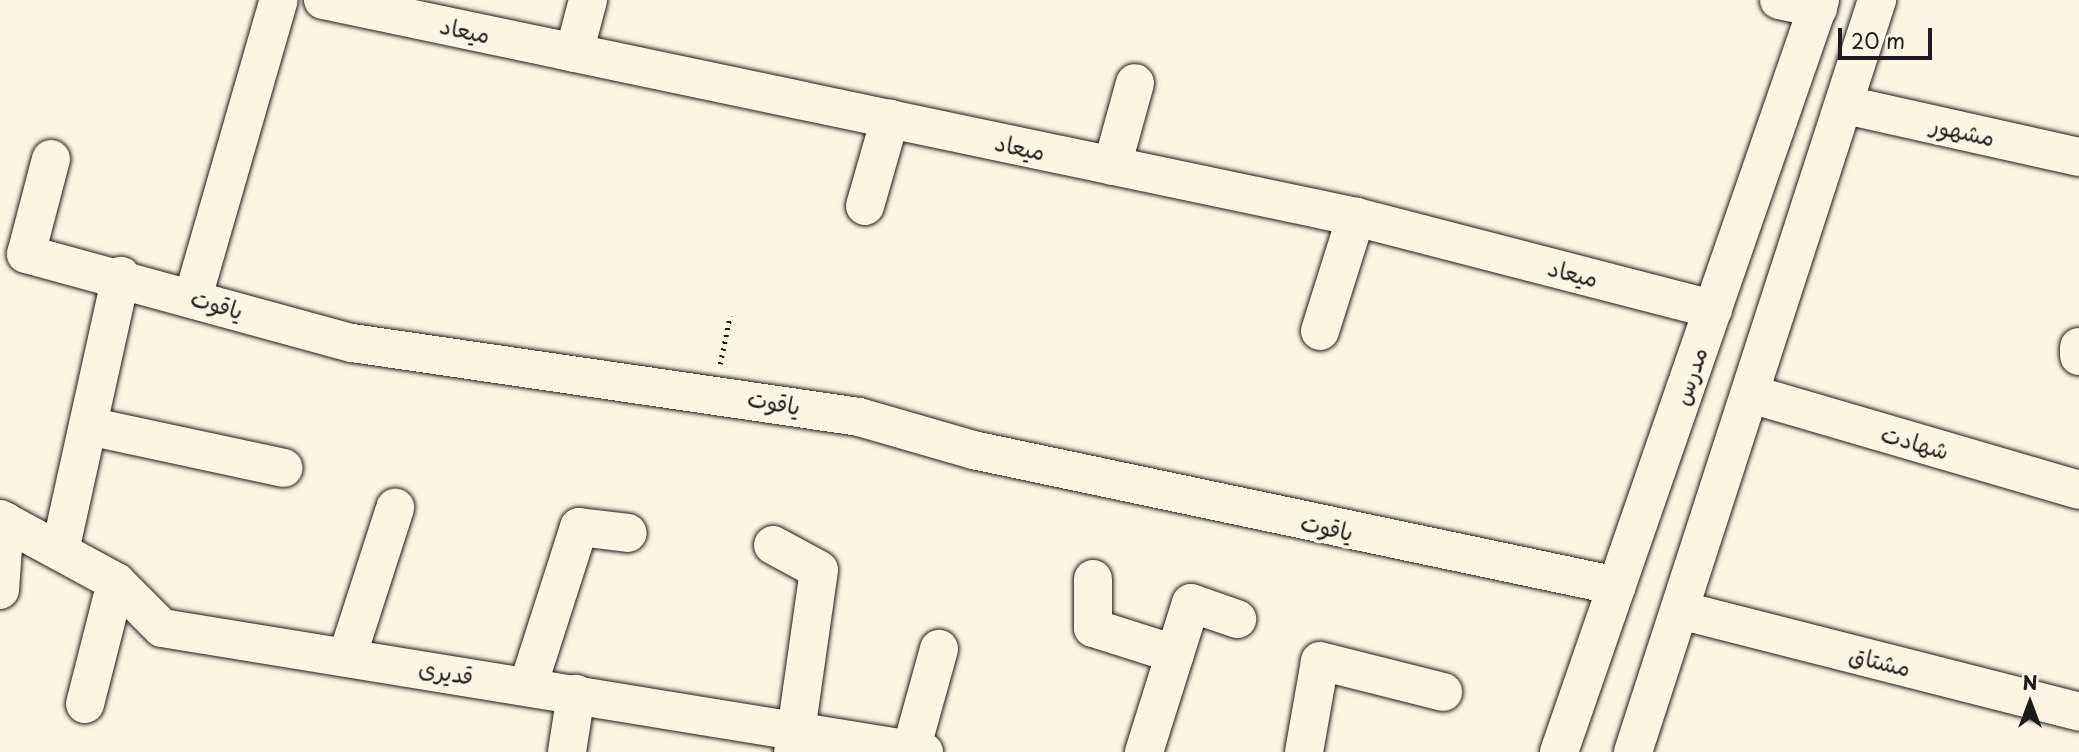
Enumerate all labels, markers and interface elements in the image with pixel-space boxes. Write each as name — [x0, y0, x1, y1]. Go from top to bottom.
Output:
street label: میعاد — [437, 11, 493, 49]
scale bar — [1841, 14, 1936, 58]
text: 20 m — [1851, 24, 1905, 56]
street label: مشهور — [1928, 110, 1998, 152]
street label: میعاد — [992, 128, 1048, 166]
street label: میعاد — [1545, 253, 1601, 293]
street label: یاقوت — [188, 283, 246, 325]
street label: مدرس — [1667, 343, 1713, 409]
street label: یاقوت — [745, 384, 803, 420]
street label: شهادت — [1878, 419, 1952, 465]
street label: یاقوت — [1298, 508, 1356, 546]
street label: مشتاق — [1846, 640, 1914, 682]
street label: قدیری — [417, 654, 475, 690]
north arrow — [1995, 668, 2065, 738]
text: N — [2022, 668, 2038, 696]

